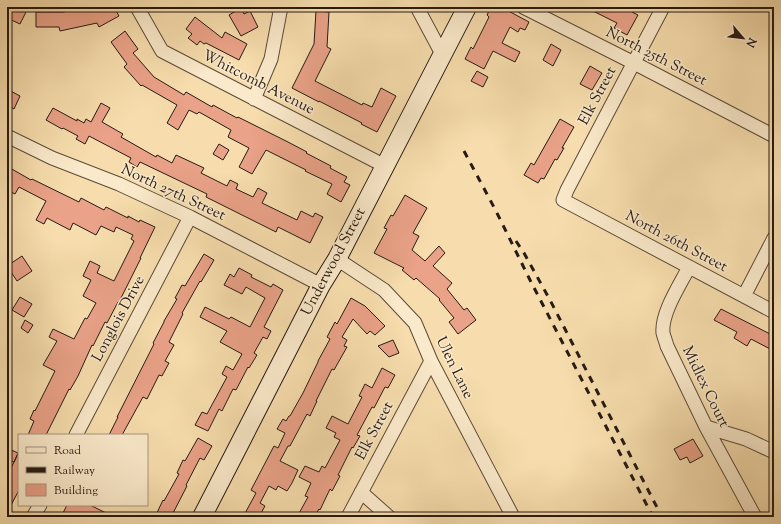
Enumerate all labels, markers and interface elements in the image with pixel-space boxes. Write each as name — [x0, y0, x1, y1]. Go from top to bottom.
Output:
north arrow — [723, 18, 763, 58]
street label: North 25th Street — [602, 23, 710, 91]
text: N — [742, 34, 761, 50]
street label: Whitcomb Avenue — [198, 46, 318, 120]
street label: Elk Street — [574, 63, 622, 129]
street label: North 27th Street — [117, 160, 229, 226]
street label: Underwood Street — [297, 204, 371, 320]
street label: North 26th Street — [621, 206, 731, 278]
street label: Longlois Drive — [87, 272, 151, 366]
street label: Ulen Lane — [430, 333, 478, 403]
street label: Midlex Court — [676, 343, 734, 431]
street label: Elk Street — [351, 398, 399, 464]
legend — [18, 434, 148, 506]
text: Road — [54, 442, 81, 460]
text: Railway — [54, 462, 95, 480]
text: Building — [54, 482, 98, 500]

